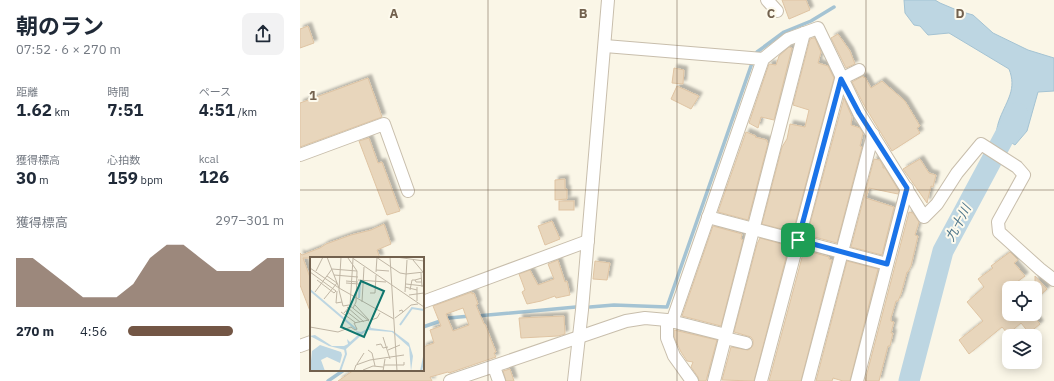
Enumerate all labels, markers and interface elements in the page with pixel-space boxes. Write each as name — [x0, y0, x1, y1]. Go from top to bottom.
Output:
text: A — [390, 5, 399, 22]
text: B — [579, 5, 588, 22]
text: C — [767, 5, 776, 22]
text: D — [955, 5, 965, 22]
text: 朝のラン — [16, 11, 104, 40]
button: share — [242, 13, 284, 55]
text: 07:52 · 6 × 270 m — [16, 41, 121, 58]
text: 距離 — [16, 85, 38, 99]
text: 時間 — [107, 85, 129, 99]
text: ペース — [199, 85, 231, 99]
text: 1 — [309, 87, 317, 104]
text: 1.62 — [16, 99, 52, 121]
text: 7:51 — [107, 99, 144, 121]
text: 4:51 — [199, 99, 235, 121]
text: km — [52, 105, 70, 119]
text: /km — [235, 105, 257, 119]
text: kcal — [199, 152, 219, 166]
text: 獲得標高 — [16, 153, 60, 167]
text: 心拍数 — [107, 153, 140, 167]
text: 126 — [199, 166, 229, 188]
text: 30 — [16, 167, 36, 189]
text: 159 — [107, 167, 138, 189]
text: m — [36, 173, 49, 187]
text: bpm — [138, 173, 163, 187]
water label: 九十川 — [941, 200, 976, 244]
text: 297–301 m — [215, 212, 284, 229]
text: 獲得標高 — [16, 214, 68, 231]
pin — [781, 223, 815, 257]
icon: arrive — [787, 229, 809, 251]
inset map — [310, 257, 424, 371]
map controls — [1002, 281, 1042, 369]
button: locate — [1002, 281, 1042, 321]
text: 270 m — [16, 323, 54, 340]
text: 4:56 — [80, 323, 107, 340]
button: layers — [1002, 329, 1042, 369]

